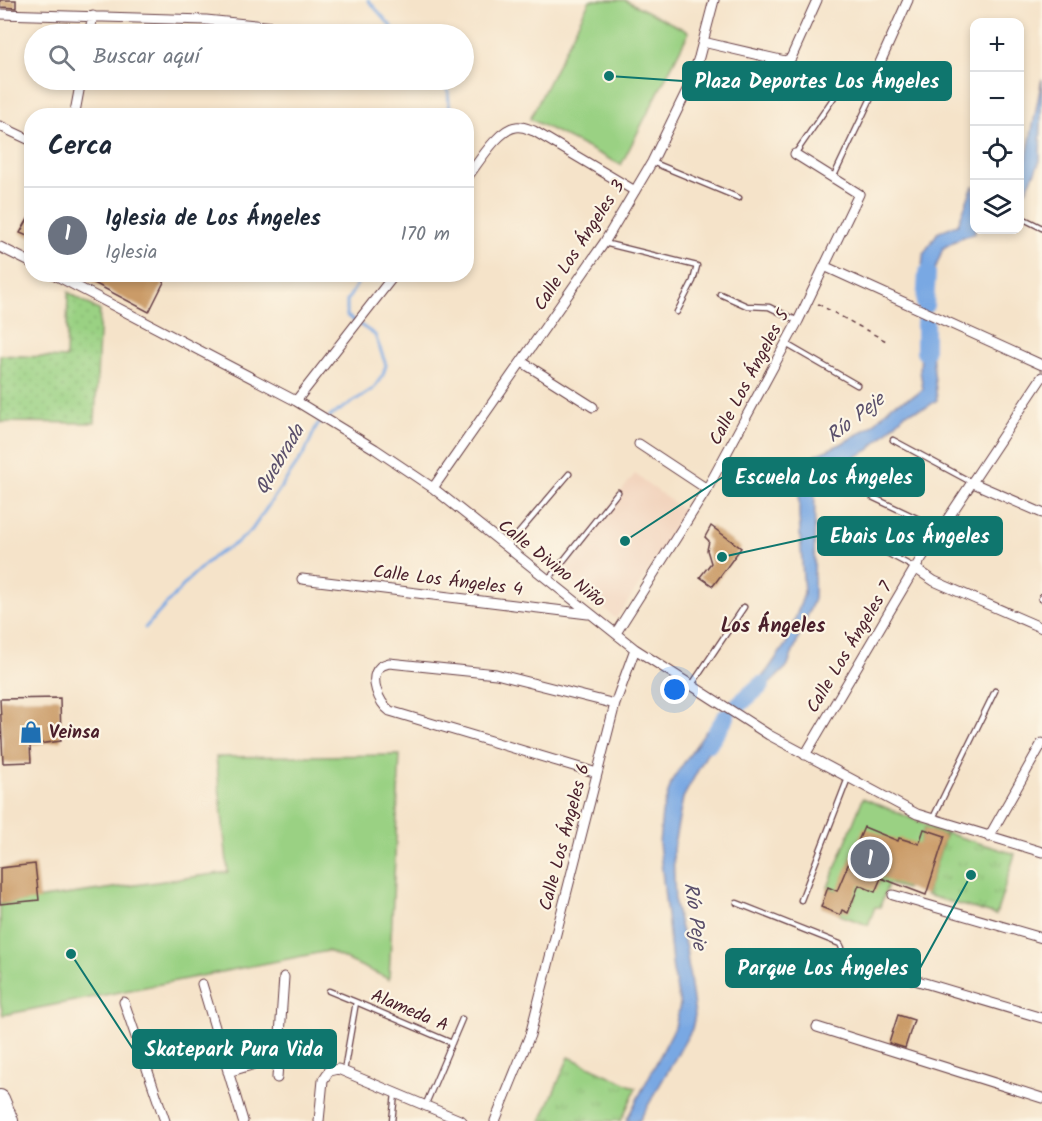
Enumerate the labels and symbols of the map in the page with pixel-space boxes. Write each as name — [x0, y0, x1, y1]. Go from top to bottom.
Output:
callout: Plaza Deportes Los Ángeles — [683, 62, 951, 100]
text: Plaza Deportes Los Ángeles — [695, 67, 940, 99]
street label: Calle Los Ángeles 3 — [527, 175, 634, 317]
street label: Calle Los Ángeles 5 — [702, 303, 799, 451]
water label: Río Peje — [820, 384, 894, 452]
water label: Quebrada — [247, 417, 315, 501]
callout: Escuela Los Ángeles — [723, 458, 924, 496]
text: Escuela Los Ángeles — [735, 463, 913, 495]
street label: Calle Divino Niño — [491, 513, 611, 616]
callout: Ebais Los Ángeles — [818, 517, 1002, 555]
text: Ebais Los Ángeles — [830, 522, 990, 554]
street label: Calle Los Ángeles 4 — [371, 558, 524, 605]
street label: Calle Los Ángeles 7 — [799, 576, 901, 719]
district label: Los Ángeles — [721, 611, 826, 643]
your location — [660, 675, 689, 704]
shop icon: Veinsa — [18, 719, 44, 745]
place label: Veinsa — [49, 719, 100, 748]
street label: Calle Los Ángeles 6 — [532, 761, 599, 914]
pin: 1 — [850, 836, 890, 882]
water label: Río Peje — [673, 881, 715, 954]
callout: Parque Los Ángeles — [726, 949, 920, 987]
text: Parque Los Ángeles — [738, 954, 909, 986]
street label: Alameda A — [366, 982, 453, 1041]
callout: Skatepark Pura Vida — [133, 1030, 336, 1068]
text: Skatepark Pura Vida — [145, 1035, 323, 1067]

